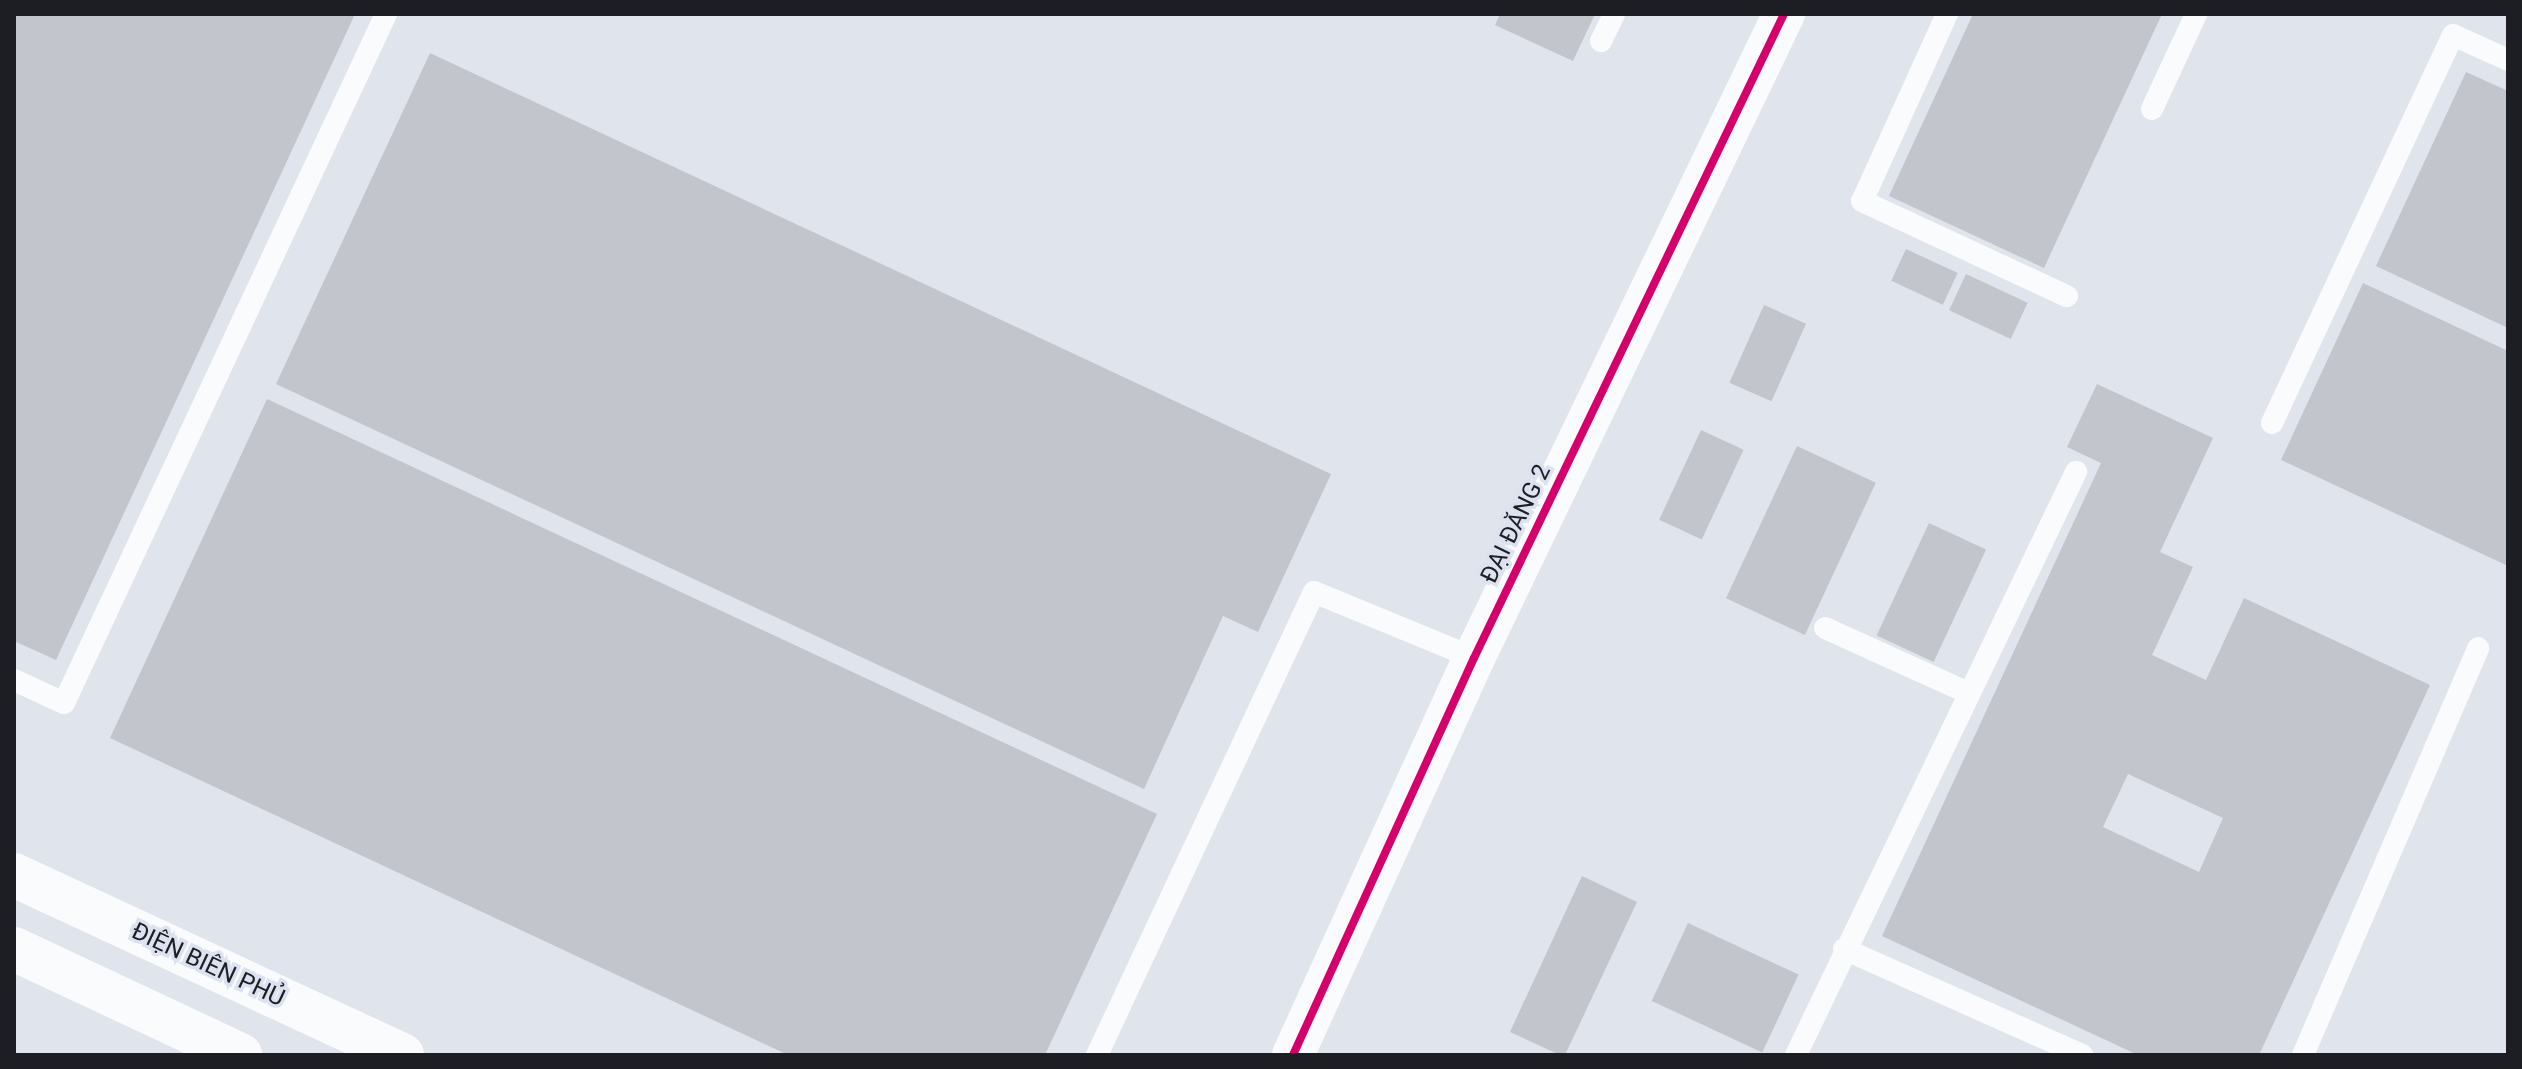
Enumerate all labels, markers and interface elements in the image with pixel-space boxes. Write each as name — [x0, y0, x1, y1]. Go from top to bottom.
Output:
street label: ĐẠI ĐĂNG 2 — [1475, 460, 1557, 588]
street label: ĐIỆN BIÊN PHỦ — [127, 917, 289, 1013]

